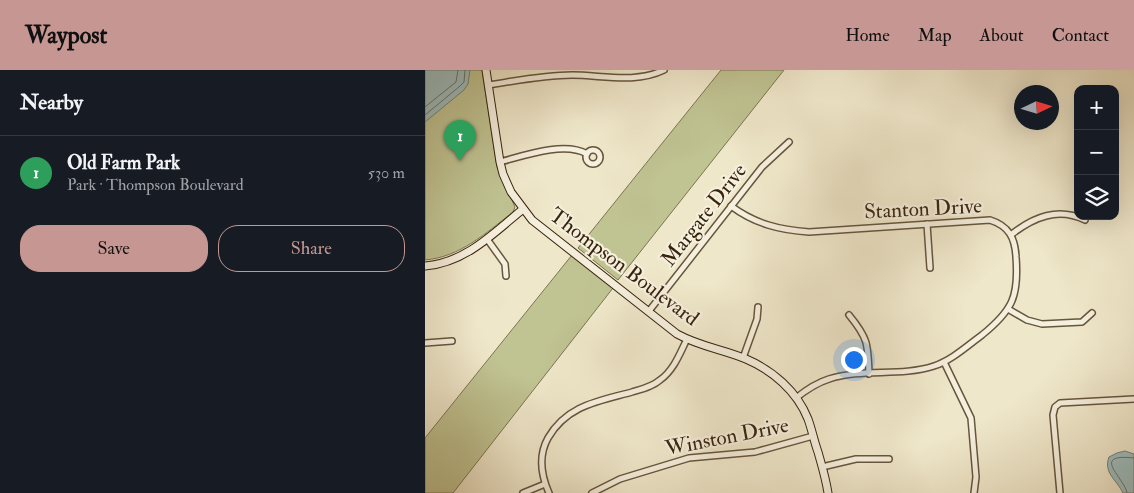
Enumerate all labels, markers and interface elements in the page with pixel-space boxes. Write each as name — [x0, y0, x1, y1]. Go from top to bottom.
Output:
text: Waypost — [25, 20, 107, 51]
text: Home — [845, 24, 890, 47]
text: Map — [918, 24, 952, 47]
text: About — [980, 24, 1024, 47]
text: Contact — [1052, 24, 1109, 47]
north arrow — [1014, 85, 1059, 130]
map controls — [1074, 85, 1119, 220]
button: + — [1074, 85, 1119, 130]
text: Nearby — [20, 89, 83, 116]
pin: 1 — [444, 120, 476, 161]
button: − — [1074, 130, 1119, 175]
text: Old Farm Park — [67, 151, 180, 175]
street label: Margate Drive — [655, 158, 753, 272]
text: 1 — [33, 163, 39, 183]
text: 530 m — [368, 163, 405, 183]
text: Park · Thompson Boulevard — [67, 175, 244, 195]
button: layers — [1074, 175, 1119, 220]
street label: Stanton Drive — [863, 192, 983, 226]
street label: Thompson Boulevard — [544, 202, 705, 333]
button: Save — [20, 225, 208, 272]
button: Share — [218, 225, 405, 272]
your location — [841, 347, 867, 373]
street label: Winston Drive — [662, 412, 791, 462]

